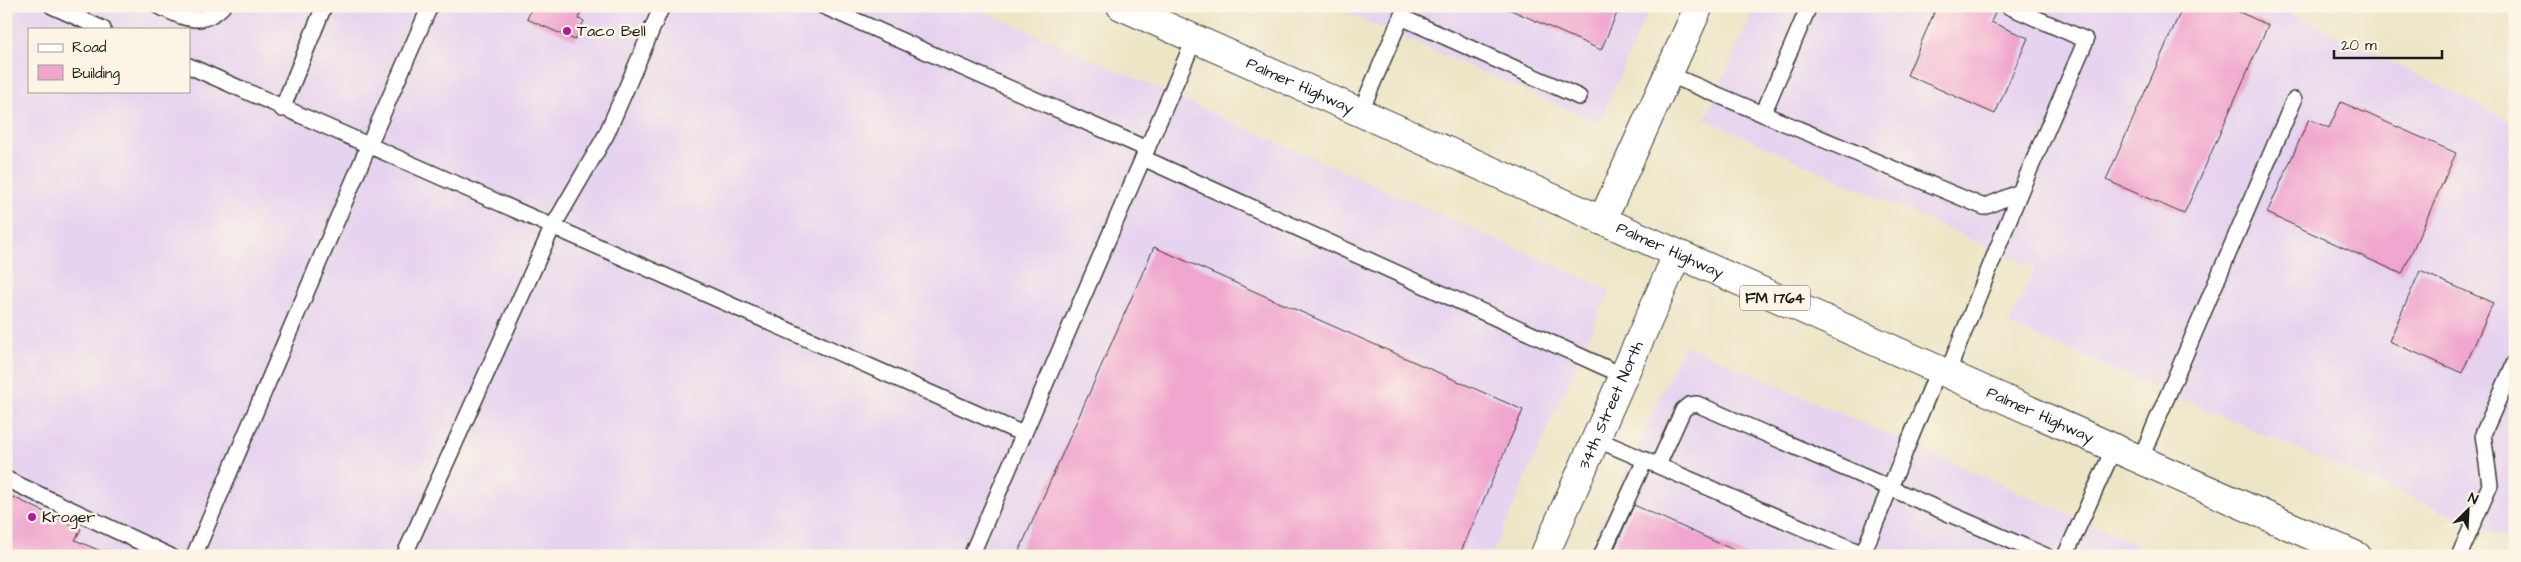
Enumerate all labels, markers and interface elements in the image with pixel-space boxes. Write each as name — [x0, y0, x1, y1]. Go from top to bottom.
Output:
place label: Taco Bell — [577, 20, 646, 42]
marker: Taco Bell — [561, 25, 573, 37]
legend — [28, 28, 190, 92]
scale bar — [2334, 28, 2441, 60]
text: 20 m — [2341, 35, 2377, 56]
text: Road — [72, 37, 107, 58]
street label: Palmer Highway — [1243, 52, 1357, 120]
text: Building — [72, 63, 120, 85]
street label: Palmer Highway — [1613, 217, 1727, 285]
road number: FM 1764 — [1740, 286, 1810, 310]
street label: 34th Street North — [1573, 338, 1649, 473]
street label: Palmer Highway — [1983, 381, 2097, 449]
north arrow — [2444, 484, 2494, 534]
text: N — [2465, 488, 2481, 510]
place label: Kroger — [42, 506, 95, 529]
marker: Kroger — [26, 511, 38, 523]

